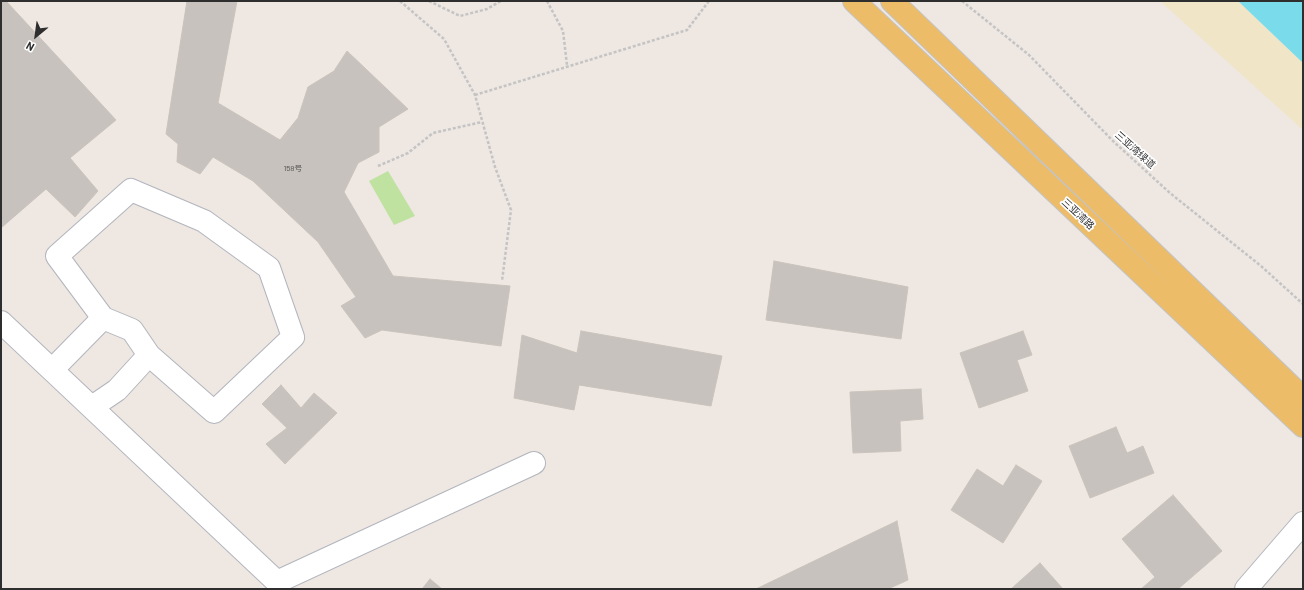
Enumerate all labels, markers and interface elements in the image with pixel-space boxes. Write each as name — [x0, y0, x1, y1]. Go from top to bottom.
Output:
north arrow — [16, 16, 56, 56]
text: N — [24, 39, 36, 54]
street label: 三亚湾绿道 — [1112, 129, 1158, 171]
house number: 158号 — [283, 163, 303, 173]
street label: 三亚湾路 — [1059, 196, 1097, 232]

